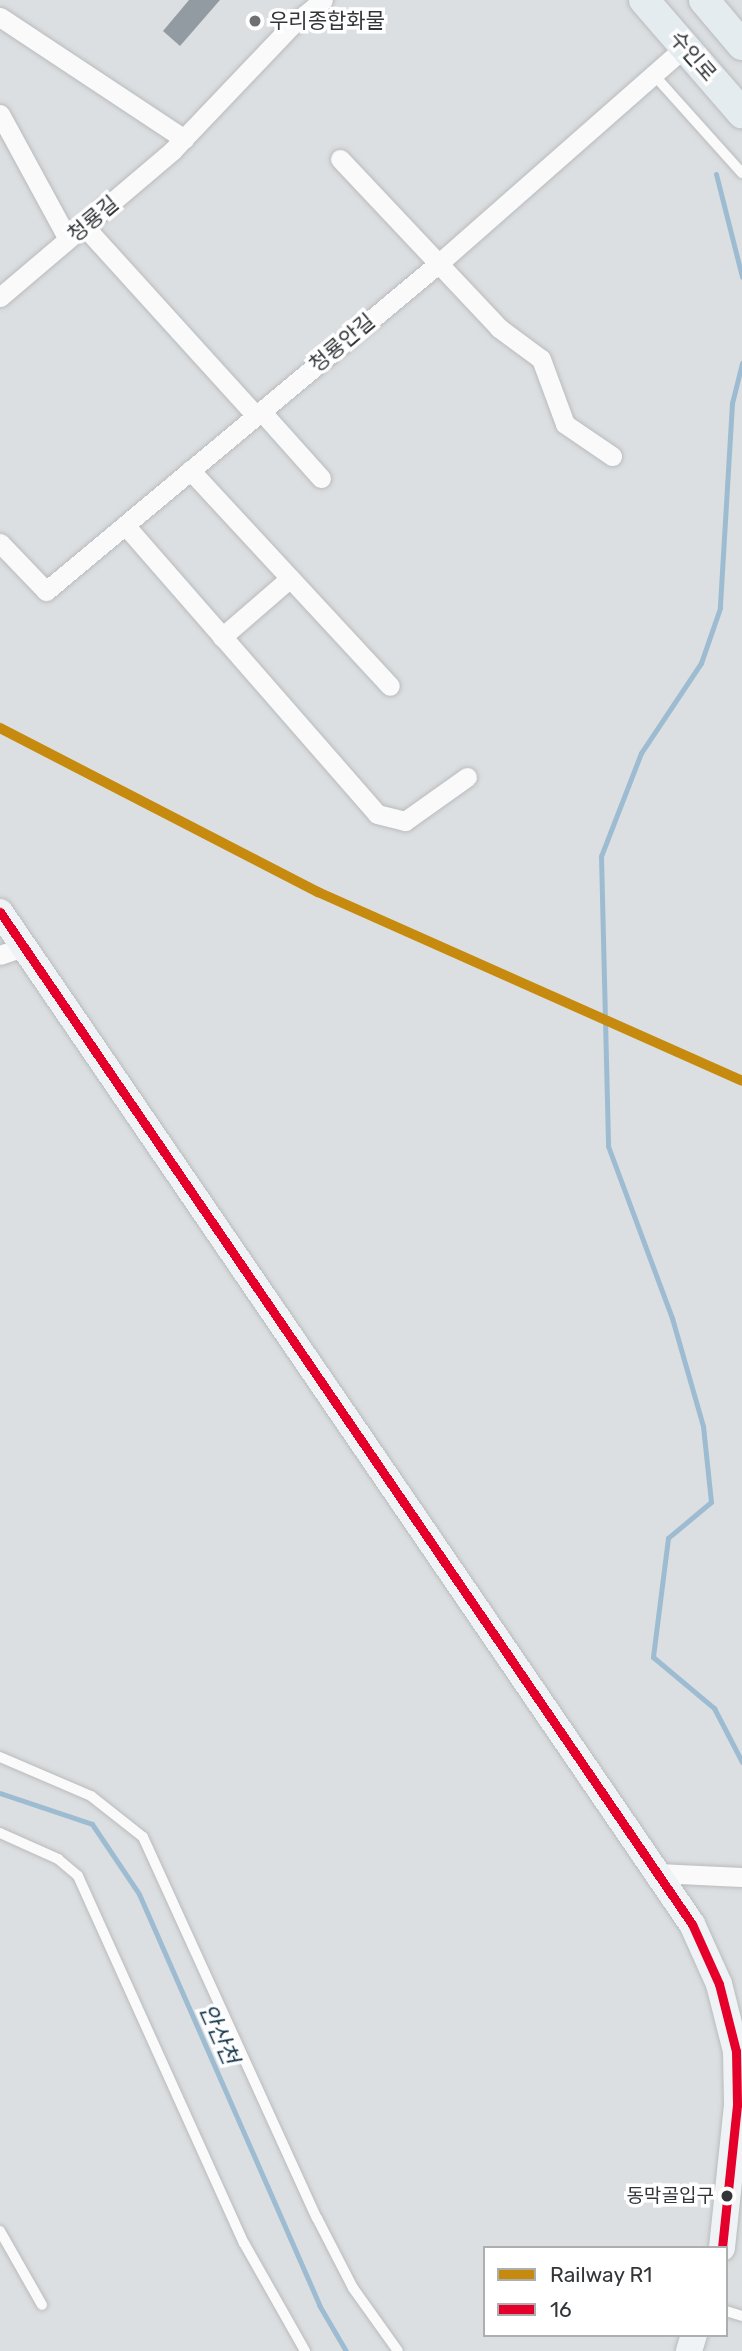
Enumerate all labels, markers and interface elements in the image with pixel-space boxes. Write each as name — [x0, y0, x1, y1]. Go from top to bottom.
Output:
place label: 우리종합화물 — [269, 8, 385, 34]
marker: 우리종합화물 — [247, 13, 263, 29]
street label: 수인로 — [664, 26, 722, 86]
street label: 청룡길 — [63, 191, 123, 247]
street label: 청룡안길 — [304, 309, 380, 377]
water label: 안산천 — [193, 1999, 245, 2069]
place label: 동막골입구 — [627, 2185, 714, 2207]
marker: 동막골입구 — [720, 2189, 734, 2203]
legend — [483, 2246, 728, 2337]
text: Railway R1 — [550, 2262, 652, 2287]
text: 16 — [550, 2297, 572, 2322]

